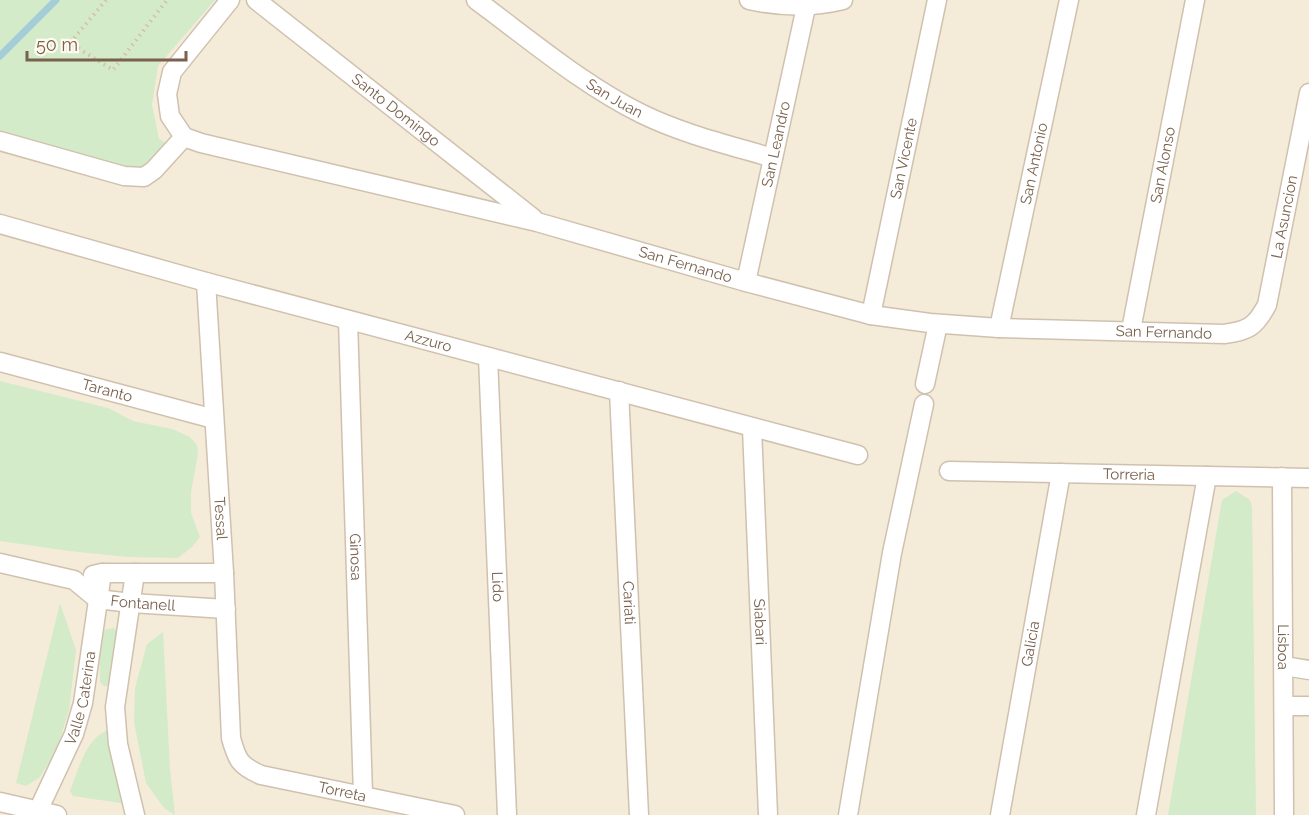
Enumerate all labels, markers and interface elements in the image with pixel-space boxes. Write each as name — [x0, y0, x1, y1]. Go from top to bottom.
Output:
scale bar — [27, 24, 186, 62]
text: 50 m — [36, 34, 78, 55]
street label: Santo Domingo — [348, 70, 444, 150]
street label: San Juan — [583, 75, 646, 122]
street label: San Leandro — [758, 100, 794, 189]
street label: San Vicente — [887, 116, 921, 200]
street label: San Antonio — [1017, 121, 1052, 206]
street label: San Alonso — [1147, 125, 1179, 205]
street label: La Asuncion — [1267, 174, 1301, 260]
street label: San Fernando — [637, 243, 734, 287]
street label: San Fernando — [1115, 322, 1212, 343]
street label: Azzuro — [403, 326, 454, 356]
street label: Taranto — [80, 375, 135, 406]
street label: Torreria — [1103, 465, 1155, 484]
street label: Tessal — [210, 496, 231, 542]
street label: Ginosa — [346, 533, 365, 581]
street label: Lido — [488, 571, 507, 602]
street label: Cariati — [619, 581, 639, 625]
street label: Fontanell — [110, 592, 177, 615]
street label: Siabari — [750, 598, 770, 645]
street label: Galicia — [1018, 619, 1043, 668]
street label: Lisboa — [1274, 624, 1292, 670]
street label: Valle Caterina — [61, 650, 99, 748]
street label: Torreta — [317, 778, 368, 805]

